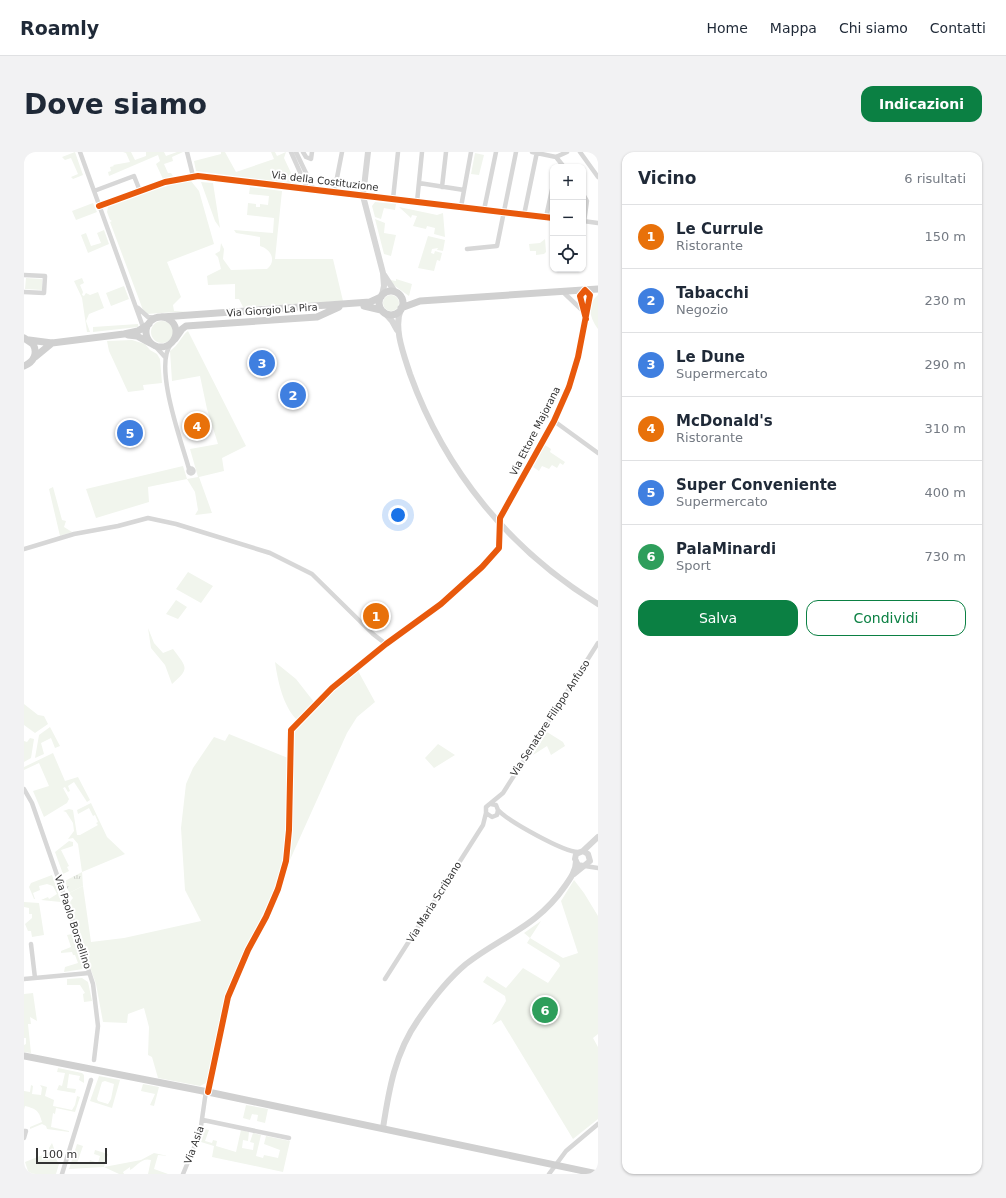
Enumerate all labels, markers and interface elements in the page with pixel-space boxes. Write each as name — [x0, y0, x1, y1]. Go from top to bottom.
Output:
text: Roamly — [20, 17, 99, 39]
text: Home — [707, 20, 748, 36]
text: Mappa — [770, 20, 817, 36]
text: Chi siamo — [839, 20, 908, 36]
text: Contatti — [930, 20, 986, 36]
button: Indicazioni — [861, 86, 982, 122]
text: Dove siamo — [24, 88, 207, 121]
map controls — [550, 164, 586, 272]
button: + — [550, 164, 586, 200]
text: Vicino — [638, 168, 696, 188]
street label: Via della Costituzione — [271, 169, 379, 193]
text: 6 risultati — [904, 171, 966, 186]
button: − — [550, 200, 586, 236]
text: Le Currule — [676, 220, 763, 238]
text: 1 — [646, 229, 656, 244]
text: 150 m — [924, 229, 966, 244]
button: locate — [550, 236, 586, 272]
text: Ristorante — [676, 238, 743, 253]
text: Tabacchi — [676, 284, 749, 302]
text: 2 — [646, 293, 656, 308]
text: 230 m — [924, 293, 966, 308]
street label: Via Giorgio La Pira — [226, 301, 318, 319]
text: Negozio — [676, 302, 728, 317]
pin: 3 — [249, 348, 275, 378]
text: Le Dune — [676, 348, 745, 366]
text: 3 — [646, 357, 656, 372]
text: 290 m — [924, 357, 966, 372]
text: Supermercato — [676, 366, 768, 381]
pin: 2 — [280, 380, 306, 410]
street label: Via Ettore Majorana — [508, 385, 562, 477]
pin: 4 — [184, 411, 210, 441]
text: McDonald's — [676, 412, 773, 430]
pin: 5 — [117, 418, 143, 448]
text: 4 — [646, 421, 656, 436]
text: 310 m — [924, 421, 966, 436]
text: Ristorante — [676, 430, 743, 445]
text: Super Conveniente — [676, 476, 837, 494]
text: 5 — [646, 485, 656, 500]
text: 400 m — [924, 485, 966, 500]
text: Supermercato — [676, 494, 768, 509]
your location — [388, 505, 408, 525]
text: PalaMinardi — [676, 540, 776, 558]
text: 6 — [646, 549, 656, 564]
text: 730 m — [924, 549, 966, 564]
text: Sport — [676, 558, 711, 573]
button: Salva — [638, 600, 798, 636]
button: Condividi — [806, 600, 966, 636]
pin: 1 — [363, 601, 389, 631]
street label: Via Senatore Filippo Anfuso — [508, 658, 592, 778]
street label: Via Maria Scribano — [405, 860, 463, 944]
street label: Via Paolo Borsellino — [53, 874, 93, 970]
pin: 6 — [532, 995, 558, 1025]
street label: Via Asia — [182, 1124, 206, 1166]
scale bar — [36, 1146, 107, 1165]
text: 100 m — [42, 1148, 77, 1161]

